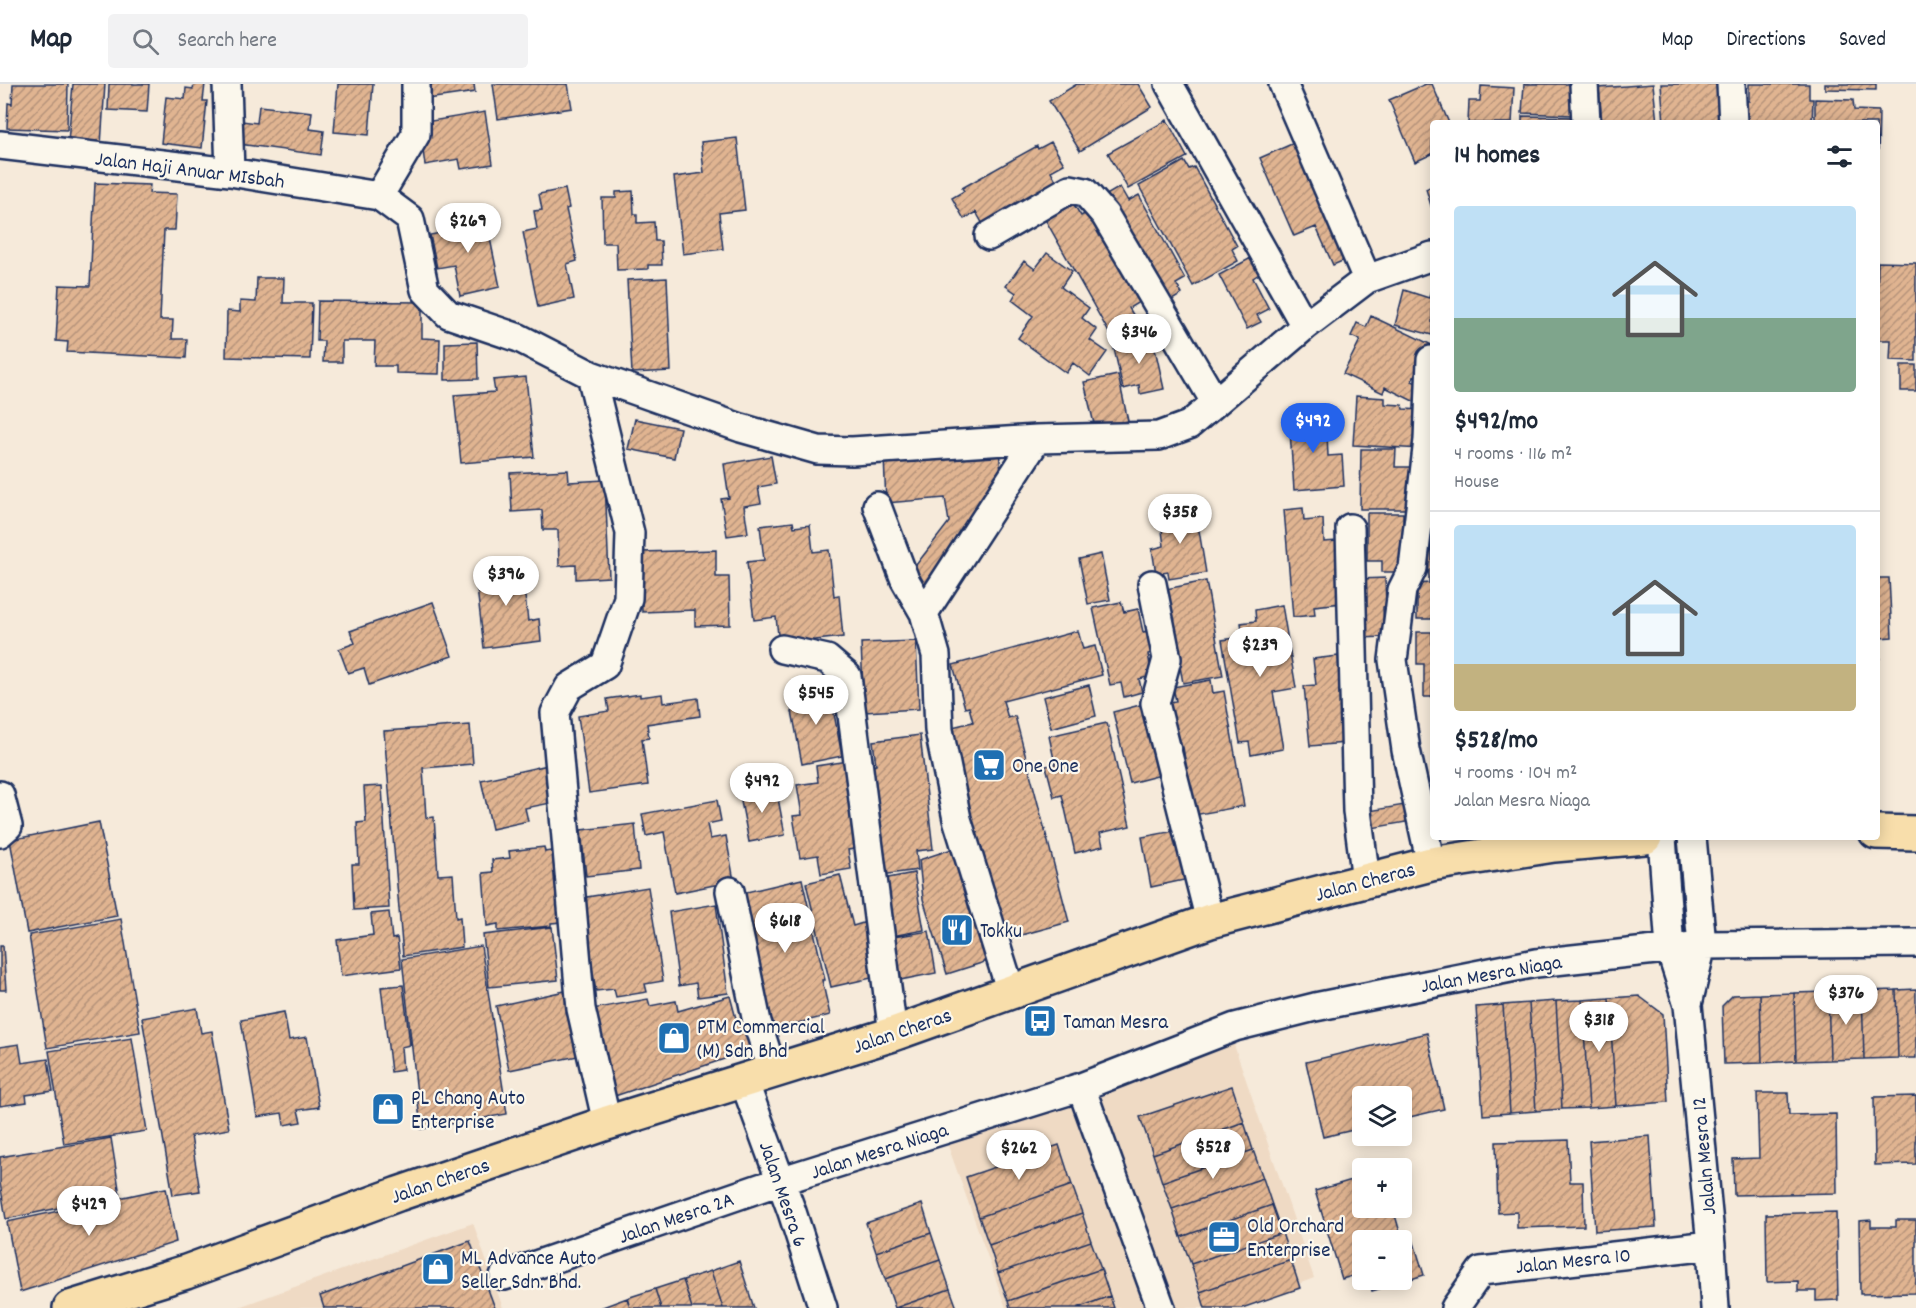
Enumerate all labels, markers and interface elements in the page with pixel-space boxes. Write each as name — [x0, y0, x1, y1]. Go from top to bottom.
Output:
search box — [108, 14, 528, 68]
text: Map — [30, 21, 72, 61]
icon: search — [129, 25, 162, 58]
text: Search here — [177, 26, 277, 57]
text: Map — [1662, 26, 1693, 56]
text: Directions — [1726, 26, 1806, 56]
text: Saved — [1839, 26, 1886, 56]
text: 14 homes — [1454, 138, 1540, 175]
icon: filters — [1823, 140, 1856, 173]
street label: Jalan Haji Anuar MIsbah — [93, 145, 286, 198]
pin: $269 — [432, 203, 504, 254]
text: $269 — [449, 208, 487, 236]
icon: home — [1601, 245, 1709, 353]
pin: $346 — [1103, 314, 1175, 365]
text: $346 — [1120, 319, 1158, 347]
pin: $492 — [1277, 403, 1349, 454]
text: $492/mo — [1454, 404, 1538, 441]
text: $492 — [1295, 408, 1331, 436]
text: 4 rooms · 116 m² — [1454, 441, 1572, 469]
text: House — [1454, 469, 1499, 497]
pin: $358 — [1144, 494, 1216, 545]
text: $358 — [1162, 499, 1198, 527]
pin: $396 — [470, 556, 542, 607]
text: $396 — [487, 561, 525, 589]
icon: home — [1601, 564, 1709, 672]
pin: $239 — [1224, 627, 1296, 678]
text: $239 — [1242, 632, 1278, 660]
pin: $545 — [780, 675, 852, 726]
text: $545 — [798, 680, 834, 708]
text: $528/mo — [1454, 723, 1538, 760]
supermarket icon: One One — [971, 747, 1007, 783]
place label: One One — [1012, 753, 1079, 783]
text: 4 rooms · 104 m² — [1454, 760, 1577, 788]
pin: $492 — [726, 763, 798, 814]
text: $492 — [744, 768, 780, 796]
text: Jalan Mesra Niaga — [1454, 788, 1590, 816]
street label: Jalan Cheras — [1312, 856, 1419, 912]
pin: $618 — [749, 903, 821, 954]
text: $618 — [769, 908, 801, 936]
restaurant icon: Tokku — [939, 912, 975, 948]
place label: Tokku — [980, 918, 1022, 948]
street label: Jalan Mesra Niaga — [1419, 949, 1566, 1003]
pin: $376 — [1810, 975, 1882, 1026]
text: $376 — [1828, 980, 1864, 1008]
street label: Jalan Cheras — [850, 1002, 956, 1064]
pin: $318 — [1563, 1002, 1635, 1053]
bus stop icon: Taman Mesra — [1022, 1003, 1058, 1039]
text: $318 — [1583, 1007, 1615, 1035]
place label: Taman Mesra — [1063, 1009, 1169, 1039]
place label: PTM Commercial (M) Sdn Bhd — [697, 1014, 825, 1068]
shop icon: PTM Commercial (M) Sdn Bhd — [656, 1020, 692, 1056]
place label: PL Chang Auto Enterprise — [411, 1085, 525, 1139]
map controls — [1352, 1086, 1412, 1290]
button: layers — [1352, 1086, 1412, 1146]
shop icon: PL Chang Auto Enterprise — [370, 1091, 406, 1127]
street label: Jalaln Mesra 12 — [1686, 1095, 1726, 1216]
street label: Jalan Mesra Niaga — [807, 1116, 954, 1189]
pin: $528 — [1177, 1129, 1249, 1180]
pin: $262 — [983, 1130, 1055, 1181]
text: $528 — [1195, 1134, 1231, 1162]
text: $262 — [1000, 1135, 1038, 1163]
street label: Jalan Mesra 6 — [749, 1138, 813, 1252]
street label: Jalan Cheras — [388, 1152, 494, 1214]
button: + — [1352, 1158, 1412, 1218]
pin: $429 — [53, 1186, 125, 1237]
street label: Jalan Mesra 2A — [615, 1186, 739, 1254]
text: $429 — [71, 1191, 107, 1219]
place label: Old Orchard Enterprise — [1247, 1213, 1344, 1267]
office icon: Old Orchard Enterprise — [1206, 1219, 1242, 1255]
button: − — [1352, 1230, 1412, 1290]
street label: Jalan Mesra 10 — [1514, 1242, 1632, 1284]
place label: ML Advance Auto Seller Sdn. Bhd. — [461, 1245, 596, 1299]
shop icon: ML Advance Auto Seller Sdn. Bhd. — [420, 1251, 456, 1287]

